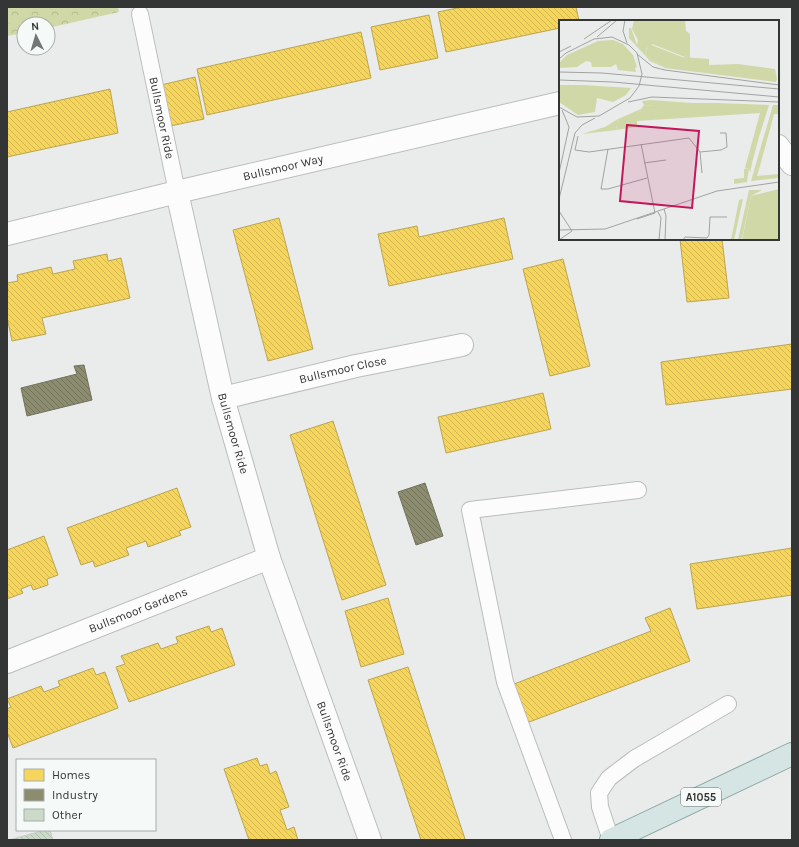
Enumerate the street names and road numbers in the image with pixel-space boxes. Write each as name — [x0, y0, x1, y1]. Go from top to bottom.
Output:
street label: Bullsmoor Ride — [146, 75, 177, 160]
street label: Bullsmoor Way — [242, 151, 325, 183]
street label: Bullsmoor Close — [298, 353, 388, 386]
street label: Bullsmoor Ride — [215, 392, 251, 476]
street label: Bullsmoor Gardens — [87, 584, 189, 636]
street label: Bullsmoor Ride — [314, 699, 355, 783]
road number: A1055 — [681, 788, 721, 806]

